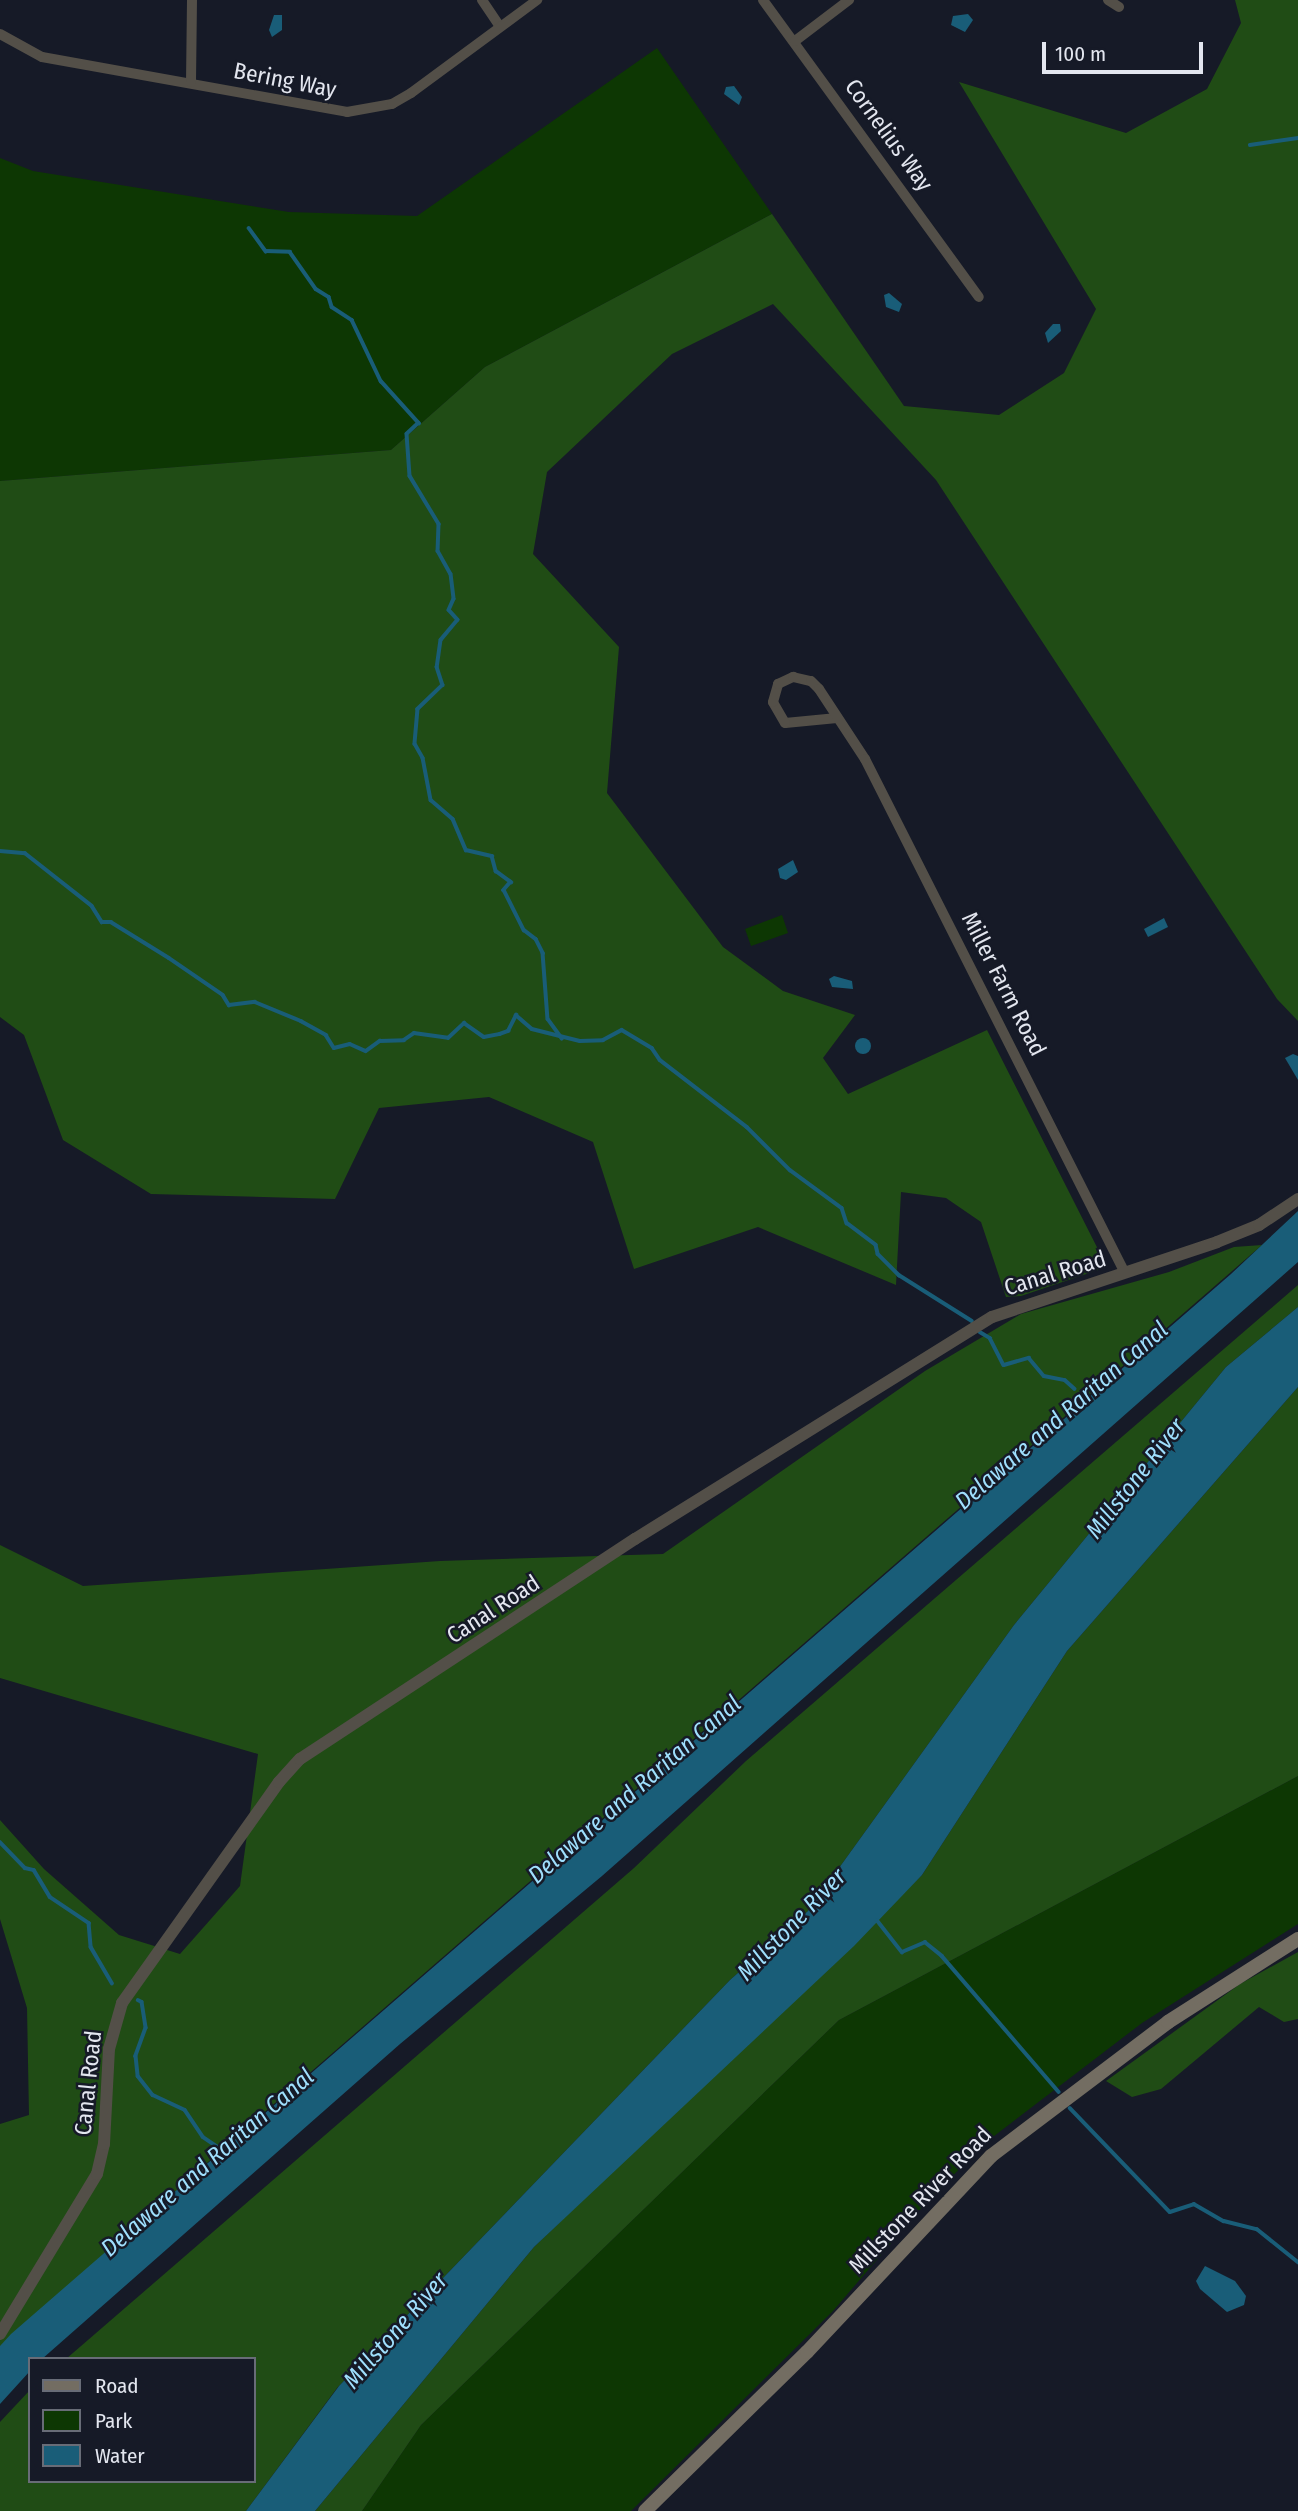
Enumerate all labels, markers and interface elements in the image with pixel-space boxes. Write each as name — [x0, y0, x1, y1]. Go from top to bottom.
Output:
scale bar — [1046, 28, 1207, 72]
text: 100 m — [1055, 41, 1106, 67]
street label: Bering Way — [231, 57, 339, 103]
street label: Cornelius Way — [839, 74, 939, 196]
street label: Miller Farm Road — [956, 907, 1052, 1061]
street label: Canal Road — [1001, 1244, 1109, 1302]
water label: Delaware and Raritan Canal — [950, 1316, 1174, 1516]
water label: Millstone River — [1080, 1413, 1192, 1545]
street label: Canal Road — [441, 1569, 545, 1649]
water label: Delaware and Raritan Canal — [523, 1690, 747, 1890]
water label: Millstone River — [731, 1863, 853, 1987]
street label: Canal Road — [69, 2029, 107, 2137]
water label: Delaware and Raritan Canal — [96, 2063, 320, 2263]
street label: Millstone River Road — [843, 2121, 997, 2279]
water label: Millstone River — [338, 2267, 454, 2395]
legend — [28, 2357, 256, 2483]
text: Road — [95, 2373, 139, 2399]
text: Park — [95, 2408, 132, 2434]
text: Water — [95, 2443, 145, 2469]

